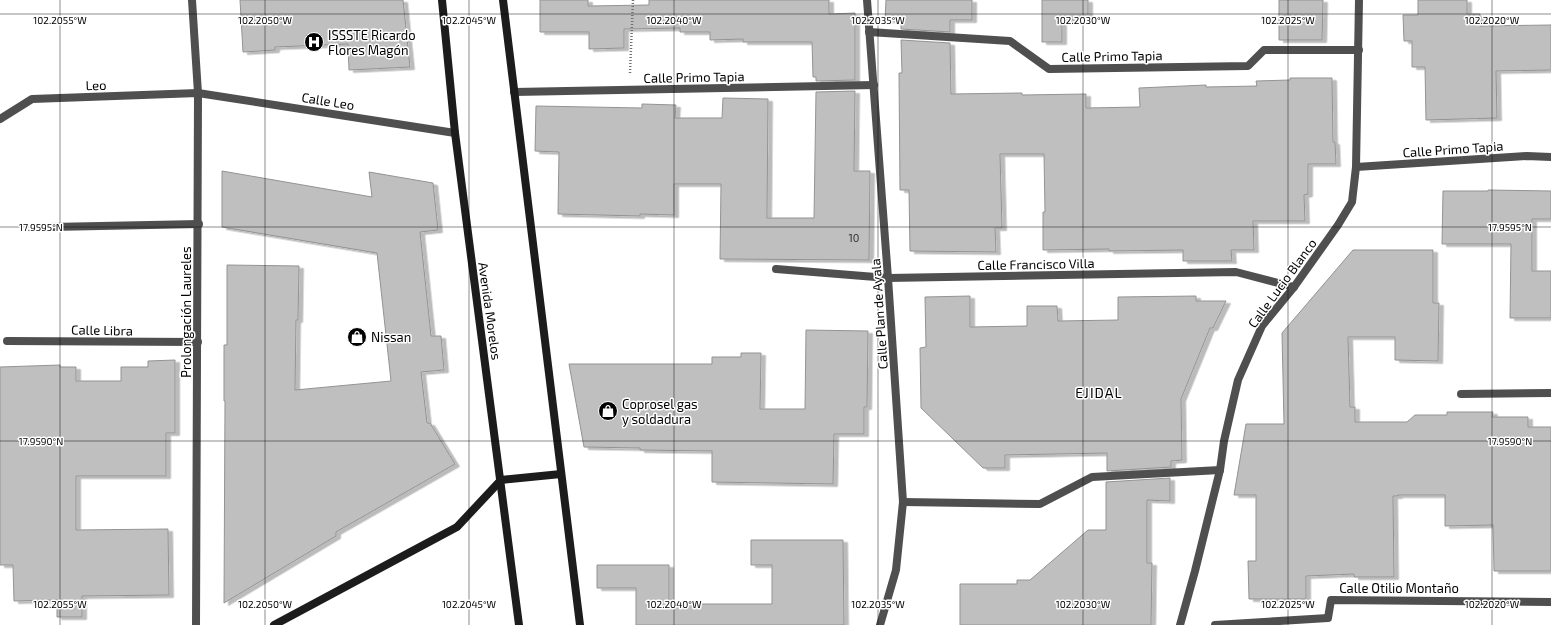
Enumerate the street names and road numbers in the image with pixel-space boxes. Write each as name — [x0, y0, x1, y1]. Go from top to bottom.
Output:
street label: Calle Primo Tapia — [1061, 47, 1163, 65]
street label: Calle Primo Tapia — [643, 68, 745, 86]
street label: Leo — [85, 77, 107, 93]
street label: Calle Leo — [300, 89, 356, 113]
street label: Calle Primo Tapia — [1402, 137, 1504, 161]
street label: Calle Lucio Blanco — [1244, 235, 1320, 331]
street label: Prolongación Laureles — [178, 246, 194, 378]
street label: Calle Francisco Villa — [977, 255, 1095, 273]
street label: Calle Plan de Ayala — [867, 258, 891, 370]
street label: Avenida Morelos — [475, 261, 505, 361]
street label: Calle Libra — [71, 321, 133, 339]
street label: Calle Otilio Montaño — [1339, 580, 1459, 596]

